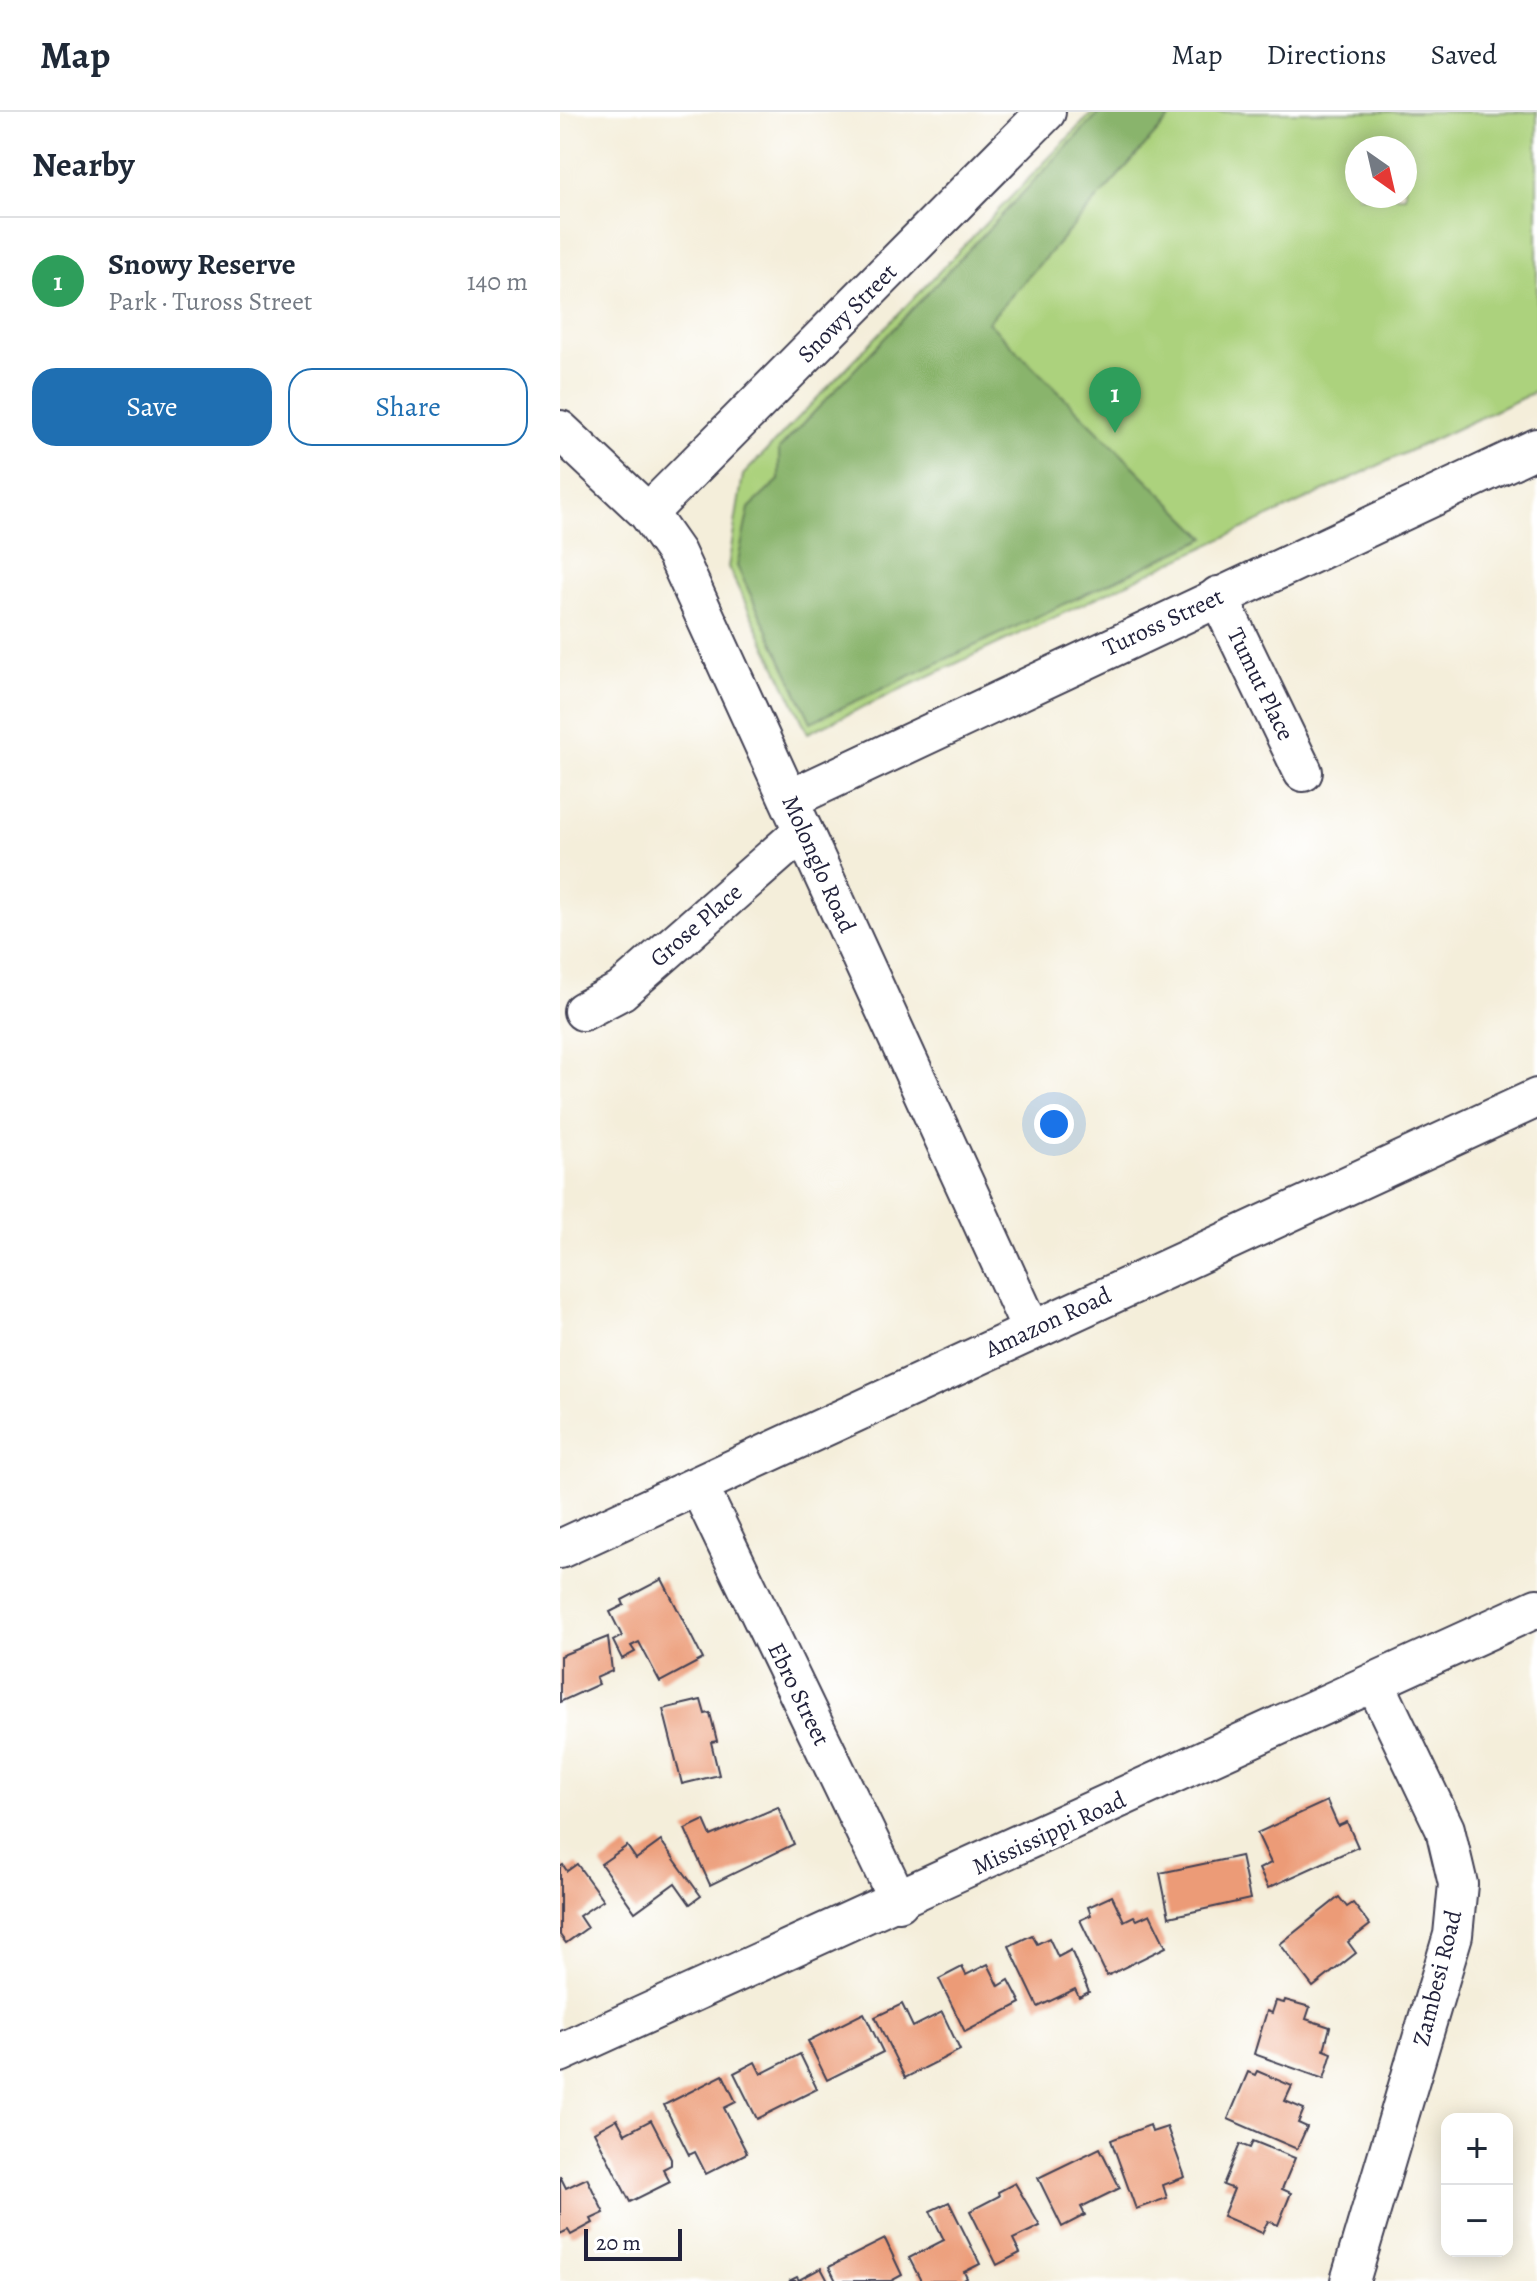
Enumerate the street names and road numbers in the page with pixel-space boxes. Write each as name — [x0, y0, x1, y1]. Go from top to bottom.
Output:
street label: Snowy Street — [790, 256, 904, 370]
street label: Tuross Street — [1098, 580, 1228, 664]
street label: Tumut Place — [1220, 622, 1302, 746]
street label: Molonglo Road — [774, 790, 864, 938]
street label: Grose Place — [643, 876, 749, 974]
street label: Amazon Road — [979, 1279, 1116, 1366]
street label: Ebro Street — [760, 1637, 838, 1751]
street label: Mississippi Road — [967, 1783, 1131, 1883]
street label: Zambesi Road — [1405, 1907, 1469, 2049]

